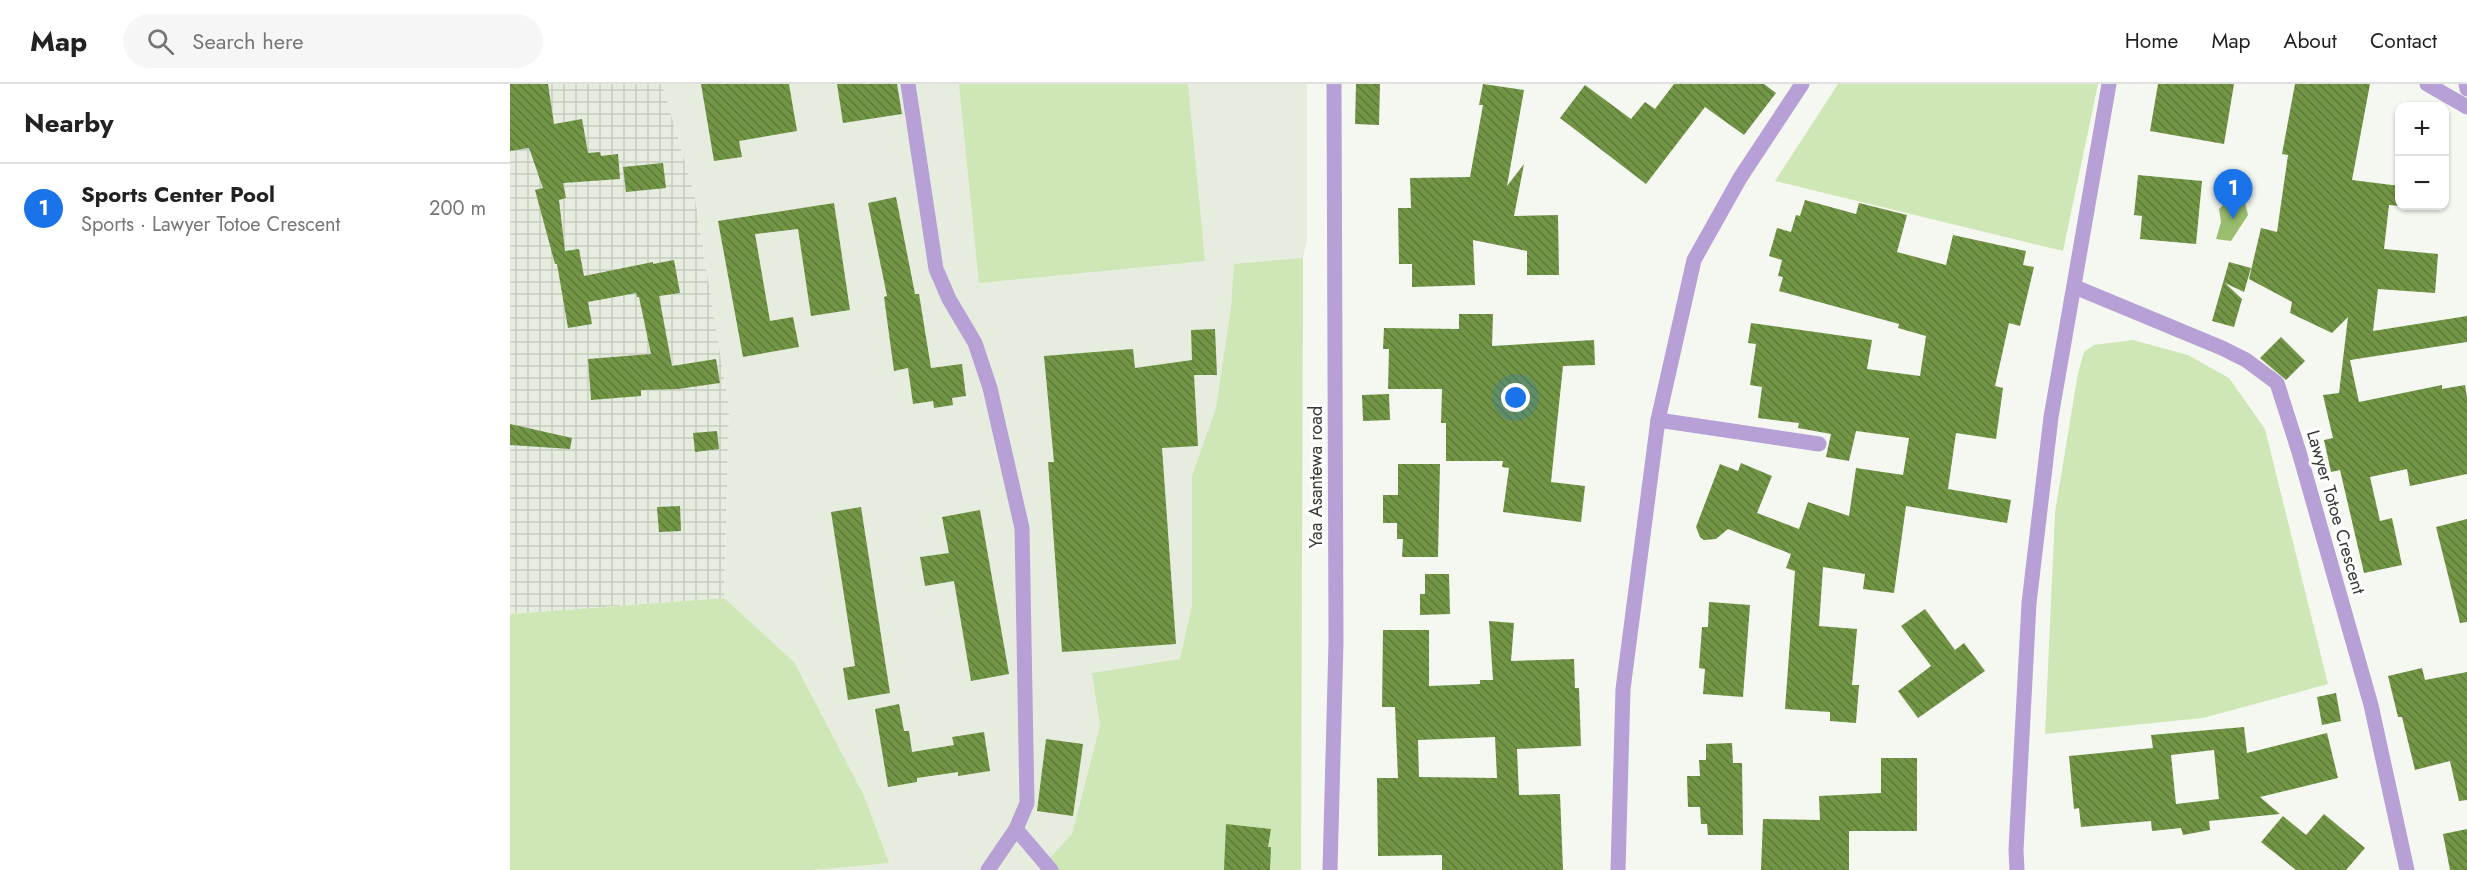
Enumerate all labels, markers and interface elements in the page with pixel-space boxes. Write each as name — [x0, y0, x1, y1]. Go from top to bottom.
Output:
search box — [123, 14, 543, 68]
text: Map — [30, 21, 87, 62]
icon: search — [144, 25, 177, 58]
text: Search here — [192, 25, 304, 57]
text: Home — [2125, 26, 2178, 56]
text: Map — [2211, 26, 2251, 56]
text: About — [2284, 26, 2337, 56]
text: Contact — [2370, 26, 2437, 56]
map controls — [2395, 102, 2449, 210]
button: + — [2395, 102, 2449, 156]
text: Nearby — [24, 104, 113, 142]
button: − — [2395, 156, 2449, 210]
pin: 1 — [2214, 170, 2252, 219]
text: Sports Center Pool — [81, 178, 275, 210]
text: 1 — [38, 194, 49, 223]
text: 200 m — [429, 194, 486, 223]
text: Sports · Lawyer Totoe Crescent — [81, 210, 340, 239]
your location — [1501, 383, 1530, 412]
street label: Yaa Asantewa road — [1303, 406, 1329, 548]
street label: Lawyer Totoe Crescent — [2300, 427, 2372, 598]

